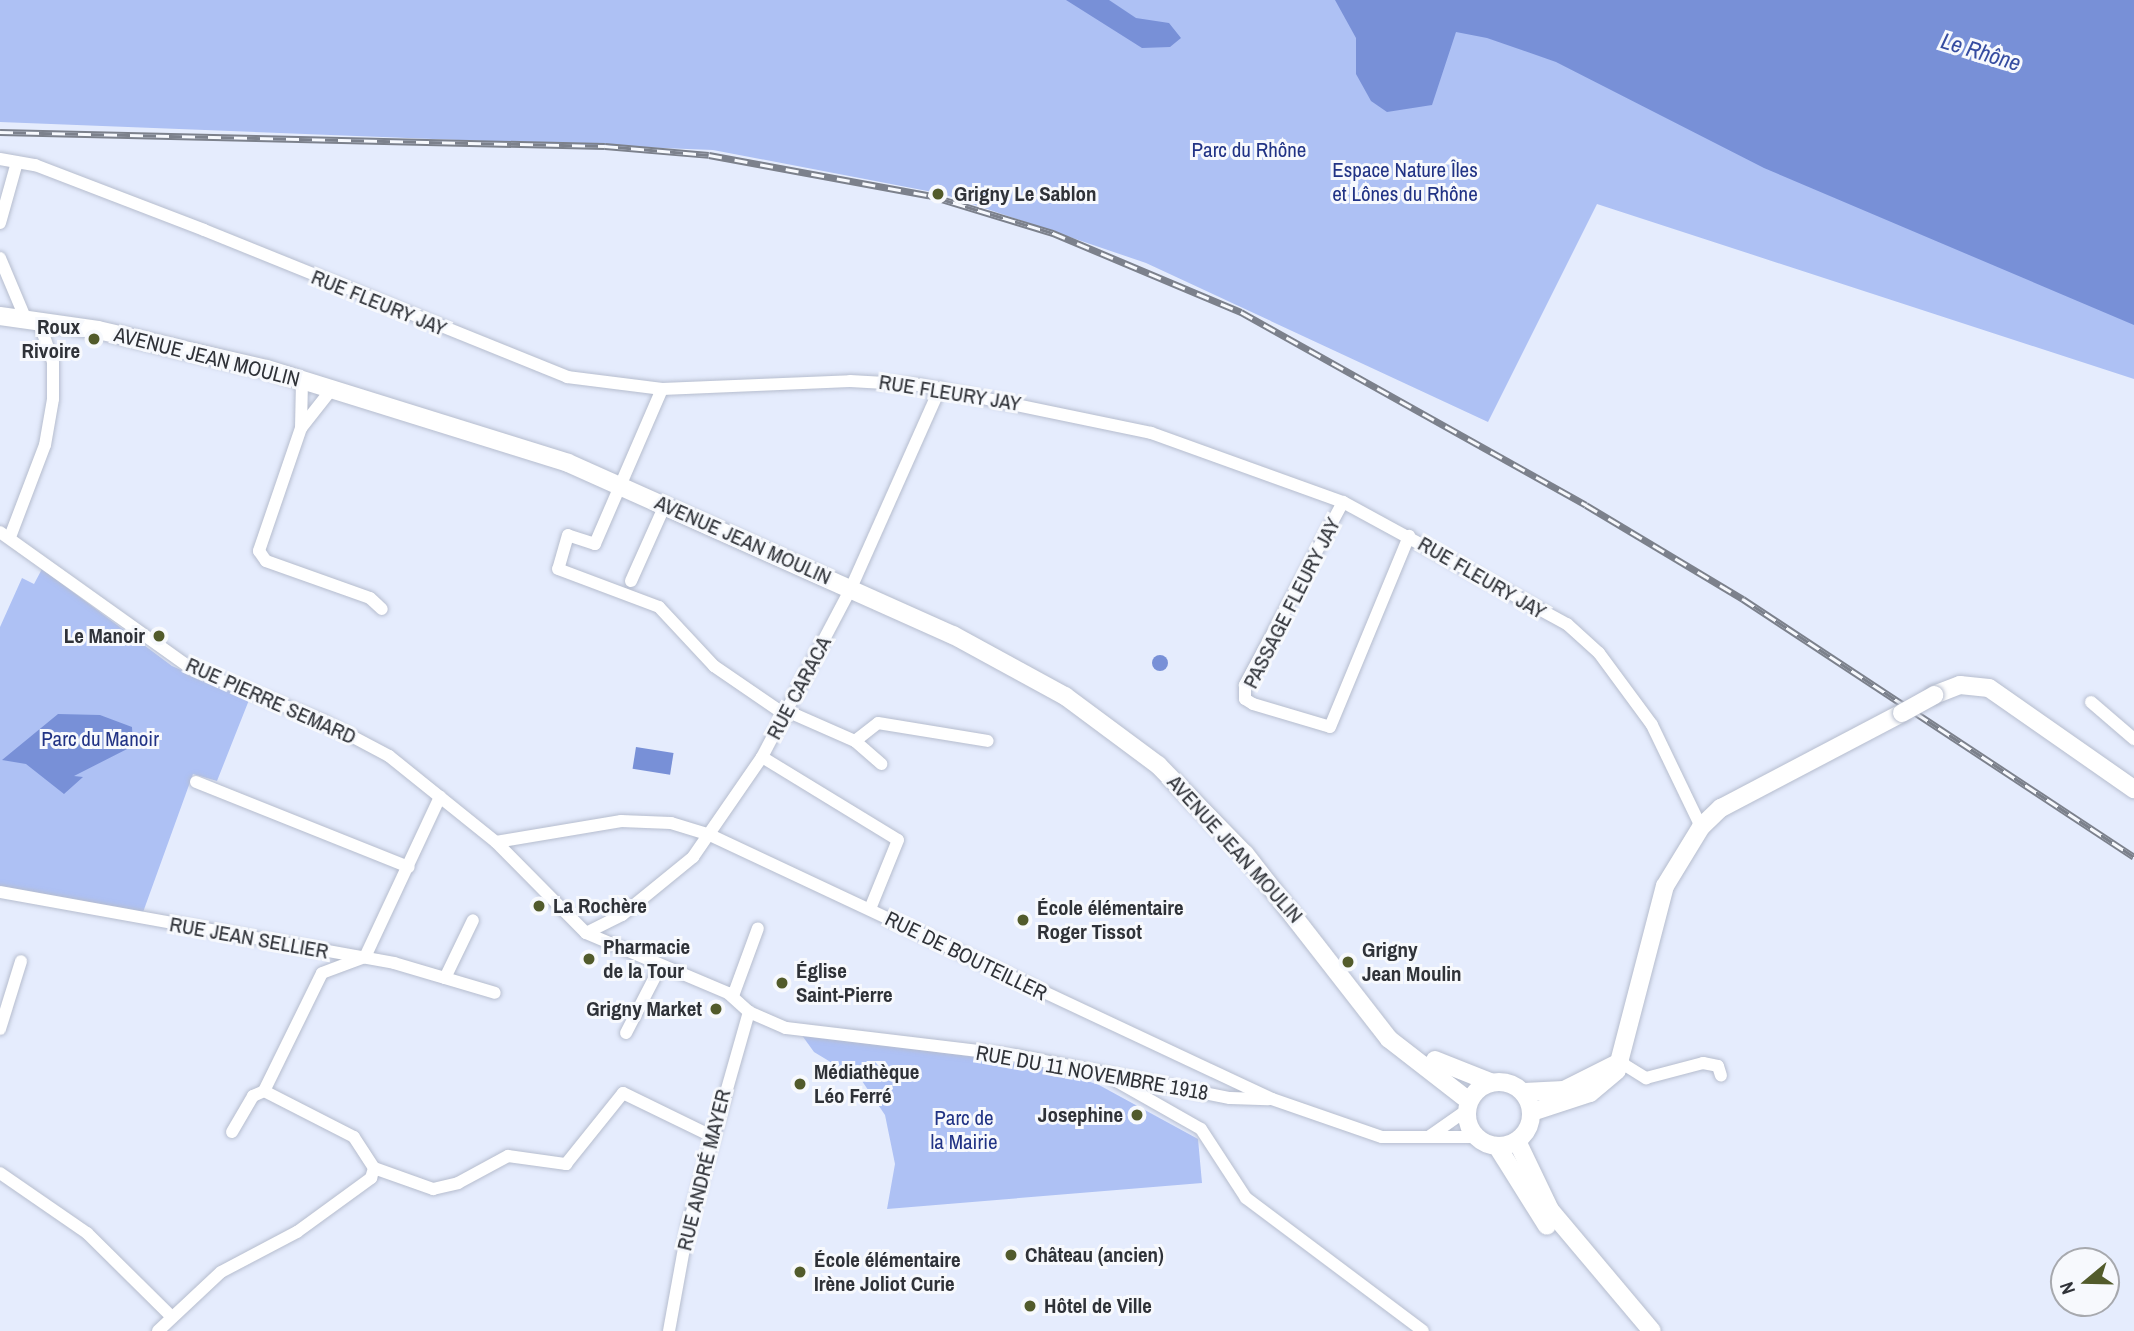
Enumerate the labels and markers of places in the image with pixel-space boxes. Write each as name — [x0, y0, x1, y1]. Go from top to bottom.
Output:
place label: Grigny Le Sablon — [954, 181, 1097, 207]
marker: Grigny Le Sablon — [928, 184, 948, 204]
place label: Roux Rivoire — [22, 314, 80, 364]
marker: Roux Rivoire — [86, 331, 102, 347]
place label: Le Manoir — [64, 623, 145, 649]
marker: Le Manoir — [151, 628, 167, 644]
place label: La Rochère — [553, 893, 647, 919]
place label: École élémentaire Roger Tissot — [1037, 895, 1183, 945]
marker: La Rochère — [531, 898, 547, 914]
marker: École élémentaire Roger Tissot — [1015, 912, 1031, 928]
place label: Pharmacie de la Tour — [603, 934, 690, 984]
place label: Grigny Jean Moulin — [1362, 937, 1462, 987]
marker: Pharmacie de la Tour — [581, 951, 597, 967]
marker: Grigny Jean Moulin — [1340, 954, 1356, 970]
place label: Église Saint-Pierre — [796, 958, 893, 1008]
marker: Église Saint-Pierre — [774, 975, 790, 991]
place label: Grigny Market — [586, 996, 702, 1022]
marker: Grigny Market — [708, 1001, 724, 1017]
place label: Médiathèque Léo Ferré — [814, 1059, 919, 1109]
marker: Médiathèque Léo Ferré — [792, 1076, 808, 1092]
place label: Josephine — [1038, 1102, 1123, 1128]
marker: Josephine — [1129, 1107, 1145, 1123]
place label: Château (ancien) — [1025, 1242, 1164, 1268]
place label: École élémentaire Irène Joliot Curie — [814, 1247, 960, 1297]
marker: Château (ancien) — [1003, 1247, 1019, 1263]
marker: École élémentaire Irène Joliot Curie — [792, 1264, 808, 1280]
place label: Hôtel de Ville — [1044, 1293, 1152, 1319]
marker: Hôtel de Ville — [1022, 1298, 1038, 1314]

